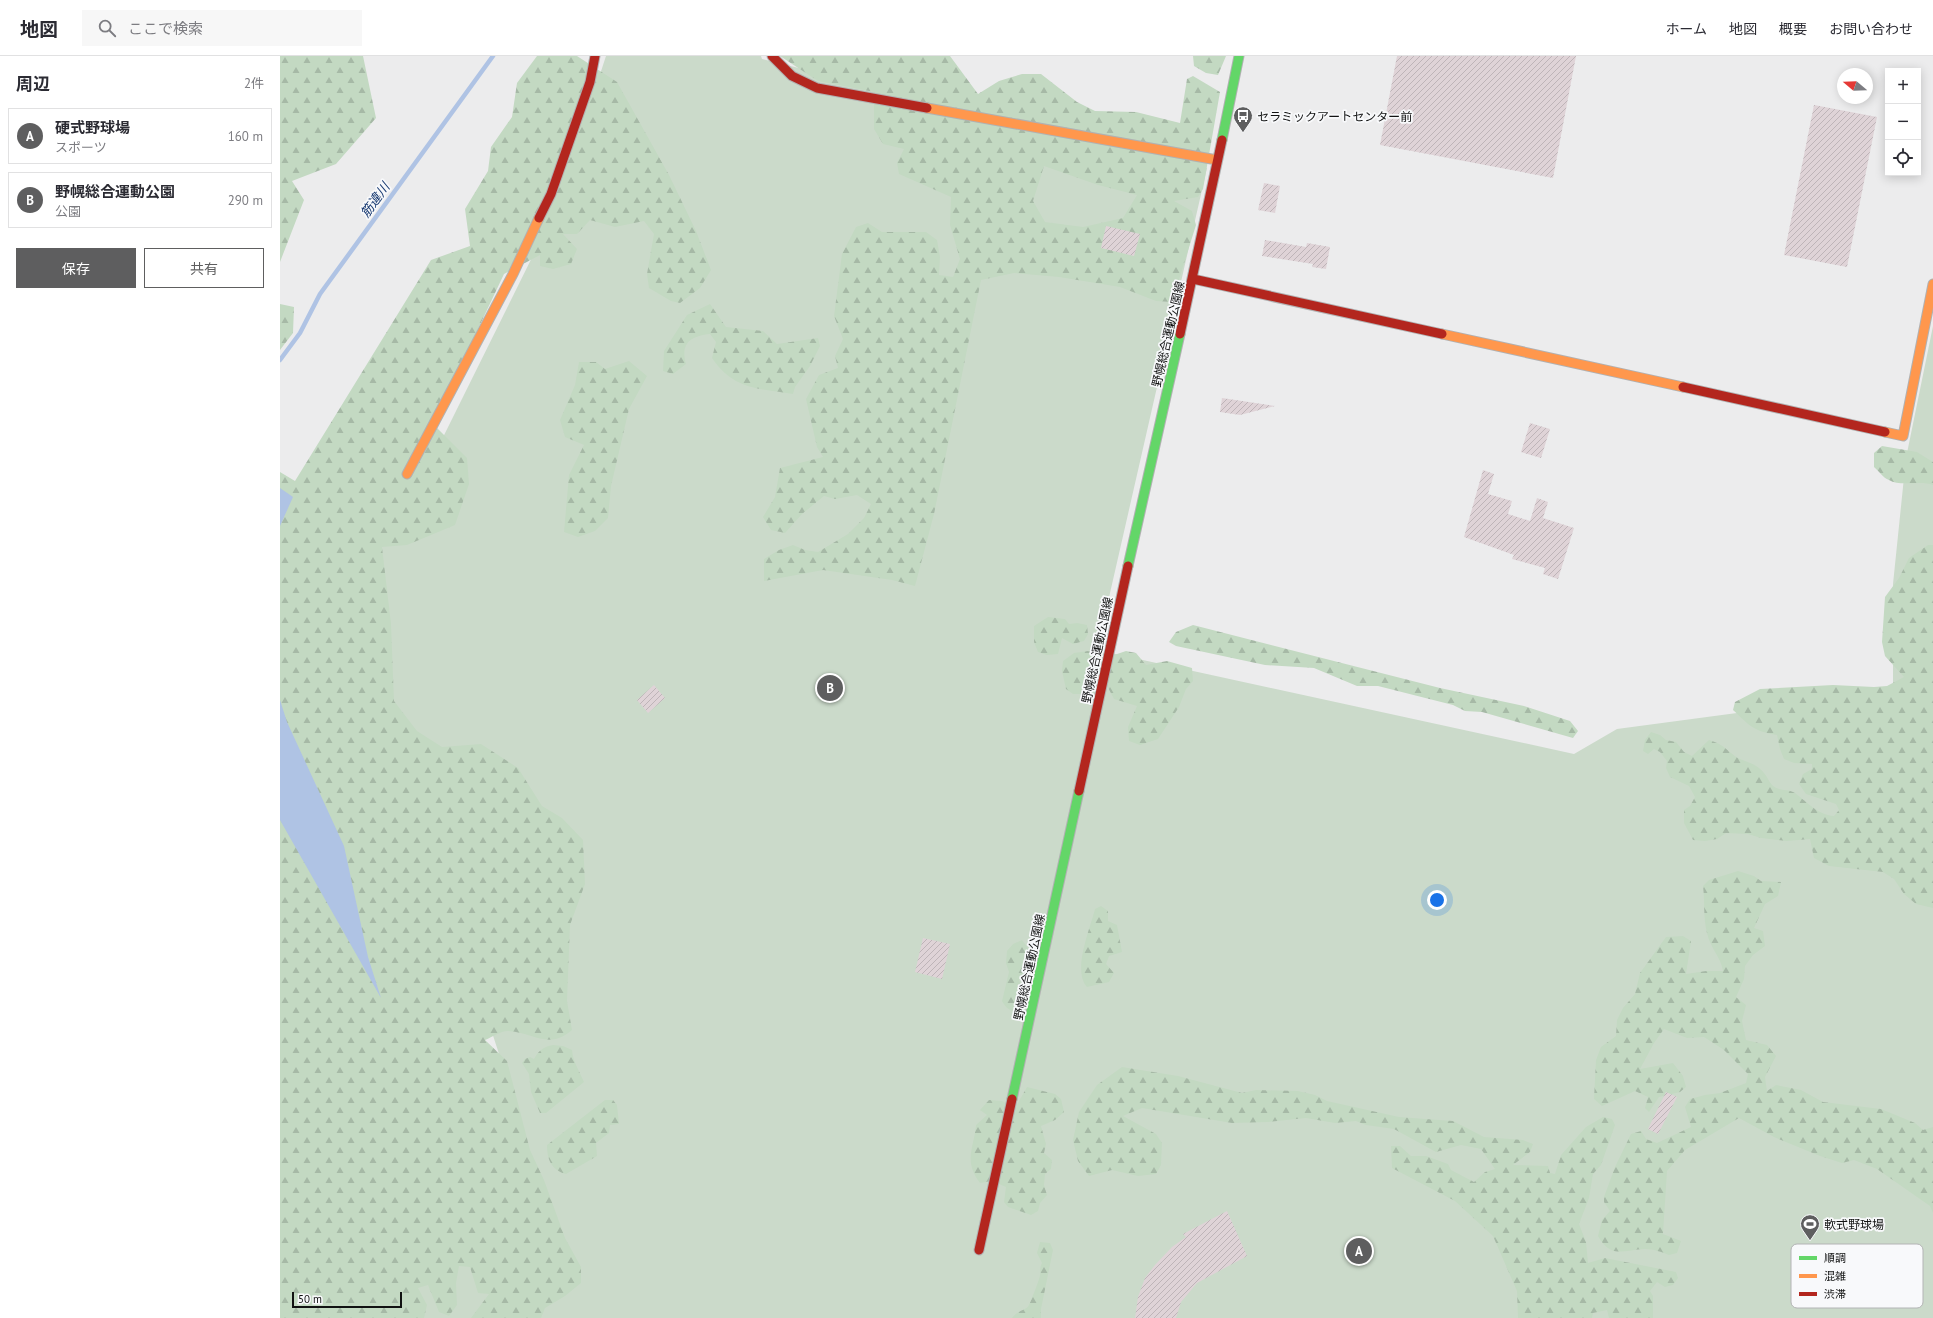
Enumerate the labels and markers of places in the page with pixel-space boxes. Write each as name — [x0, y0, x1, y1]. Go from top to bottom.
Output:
bus stop icon: セラミックアートセンター前 — [1232, 105, 1254, 133]
place label: セラミックアートセンター前 — [1257, 109, 1412, 124]
pin: B — [817, 673, 843, 703]
sports icon: 軟式野球場 — [1799, 1213, 1821, 1241]
place label: 軟式野球場 — [1824, 1217, 1884, 1232]
pin: A — [1346, 1236, 1372, 1266]

